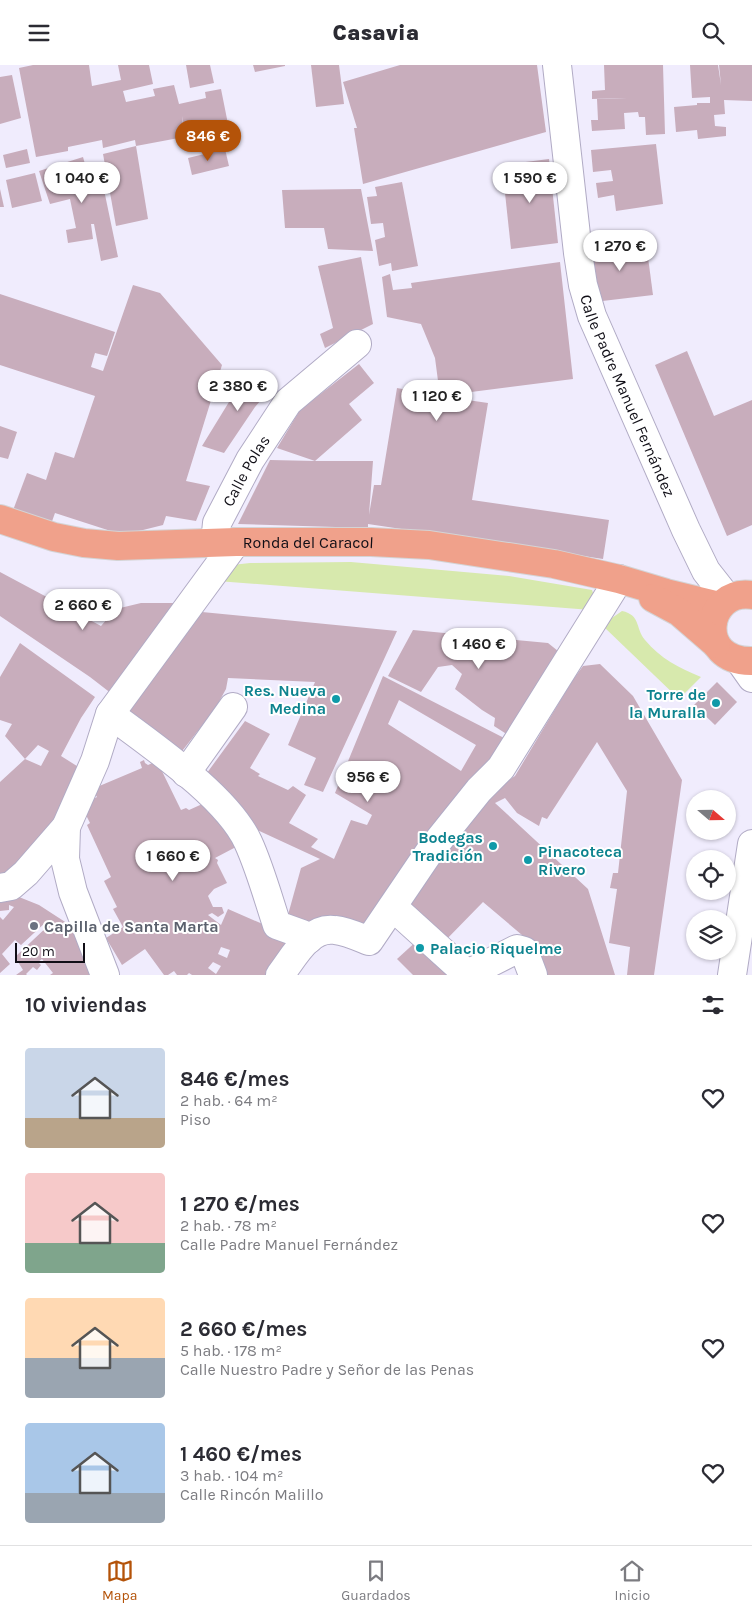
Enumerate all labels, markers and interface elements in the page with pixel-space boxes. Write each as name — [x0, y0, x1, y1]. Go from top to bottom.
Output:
icon: menu — [25, 19, 53, 47]
icon: search — [699, 19, 727, 47]
text: Casavia — [333, 20, 419, 46]
pin: 846 € — [173, 119, 243, 162]
text: 846 € — [186, 126, 230, 145]
pin: 1 040 € — [36, 161, 128, 204]
pin: 1 590 € — [484, 161, 576, 204]
text: 1 040 € — [55, 168, 109, 187]
text: 1 590 € — [503, 168, 557, 187]
pin: 1 270 € — [574, 229, 666, 272]
text: 1 270 € — [594, 236, 646, 255]
street label: Calle Padre Manuel Fernández — [577, 292, 680, 500]
pin: 2 380 € — [192, 369, 284, 412]
text: 2 380 € — [209, 376, 267, 395]
pin: 1 120 € — [391, 379, 483, 422]
text: 1 120 € — [412, 386, 462, 405]
street label: Calle Polas — [218, 431, 273, 509]
street label: Ronda del Caracol — [243, 532, 374, 552]
pin: 2 660 € — [37, 589, 129, 631]
text: 2 660 € — [54, 595, 112, 614]
pin: 1 460 € — [433, 627, 525, 670]
text: 1 460 € — [452, 634, 506, 653]
place label: Res. Nueva Medina — [244, 681, 326, 718]
place label: Torre de la Muralla — [629, 685, 706, 722]
marker: Res. Nueva Medina — [330, 693, 342, 705]
marker: Torre de la Muralla — [710, 697, 722, 709]
pin: 956 € — [333, 761, 403, 803]
text: 956 € — [347, 767, 389, 786]
north arrow — [686, 790, 736, 840]
map controls — [686, 790, 736, 960]
place label: Bodegas Tradición — [412, 828, 483, 865]
pin: 1 660 € — [127, 839, 219, 882]
marker: Bodegas Tradición — [487, 840, 499, 852]
place label: Pinacoteca Rivero — [538, 842, 622, 879]
text: 1 660 € — [146, 846, 200, 865]
button: locate — [686, 850, 736, 900]
marker: Pinacoteca Rivero — [522, 854, 534, 866]
button: layers — [686, 910, 736, 960]
place label: Capilla de Santa Marta — [44, 917, 219, 936]
marker: Capilla de Santa Marta — [28, 920, 40, 932]
place label: Palacio Riquelme — [430, 939, 562, 958]
scale bar — [15, 940, 85, 963]
marker: Palacio Riquelme — [414, 942, 426, 954]
text: 20 m — [22, 943, 55, 960]
icon: filters — [699, 991, 727, 1019]
text: 10 viviendas — [25, 993, 147, 1017]
text: 846 €/mes — [180, 1067, 289, 1091]
icon: home — [65, 1068, 125, 1128]
icon: heart — [699, 1084, 727, 1112]
text: 2 hab. · 64 m² — [180, 1091, 278, 1110]
text: Piso — [180, 1110, 211, 1129]
text: 1 270 €/mes — [180, 1192, 300, 1216]
icon: home — [65, 1193, 125, 1253]
icon: heart — [699, 1209, 727, 1237]
text: 2 hab. · 78 m² — [180, 1216, 277, 1235]
text: Calle Padre Manuel Fernández — [180, 1235, 398, 1254]
text: 2 660 €/mes — [180, 1317, 307, 1341]
icon: home — [65, 1318, 125, 1378]
icon: heart — [699, 1334, 727, 1362]
text: 5 hab. · 178 m² — [180, 1341, 282, 1360]
text: Calle Nuestro Padre y Señor de las Penas — [180, 1360, 474, 1379]
text: 1 460 €/mes — [180, 1442, 302, 1466]
icon: home — [65, 1443, 125, 1503]
icon: heart — [699, 1459, 727, 1487]
text: 3 hab. · 104 m² — [180, 1466, 283, 1485]
text: Calle Rincón Malillo — [180, 1485, 324, 1504]
tab: Mapa — [102, 1557, 137, 1604]
tab: Guardados — [341, 1557, 411, 1604]
tab: Inicio — [615, 1557, 650, 1604]

